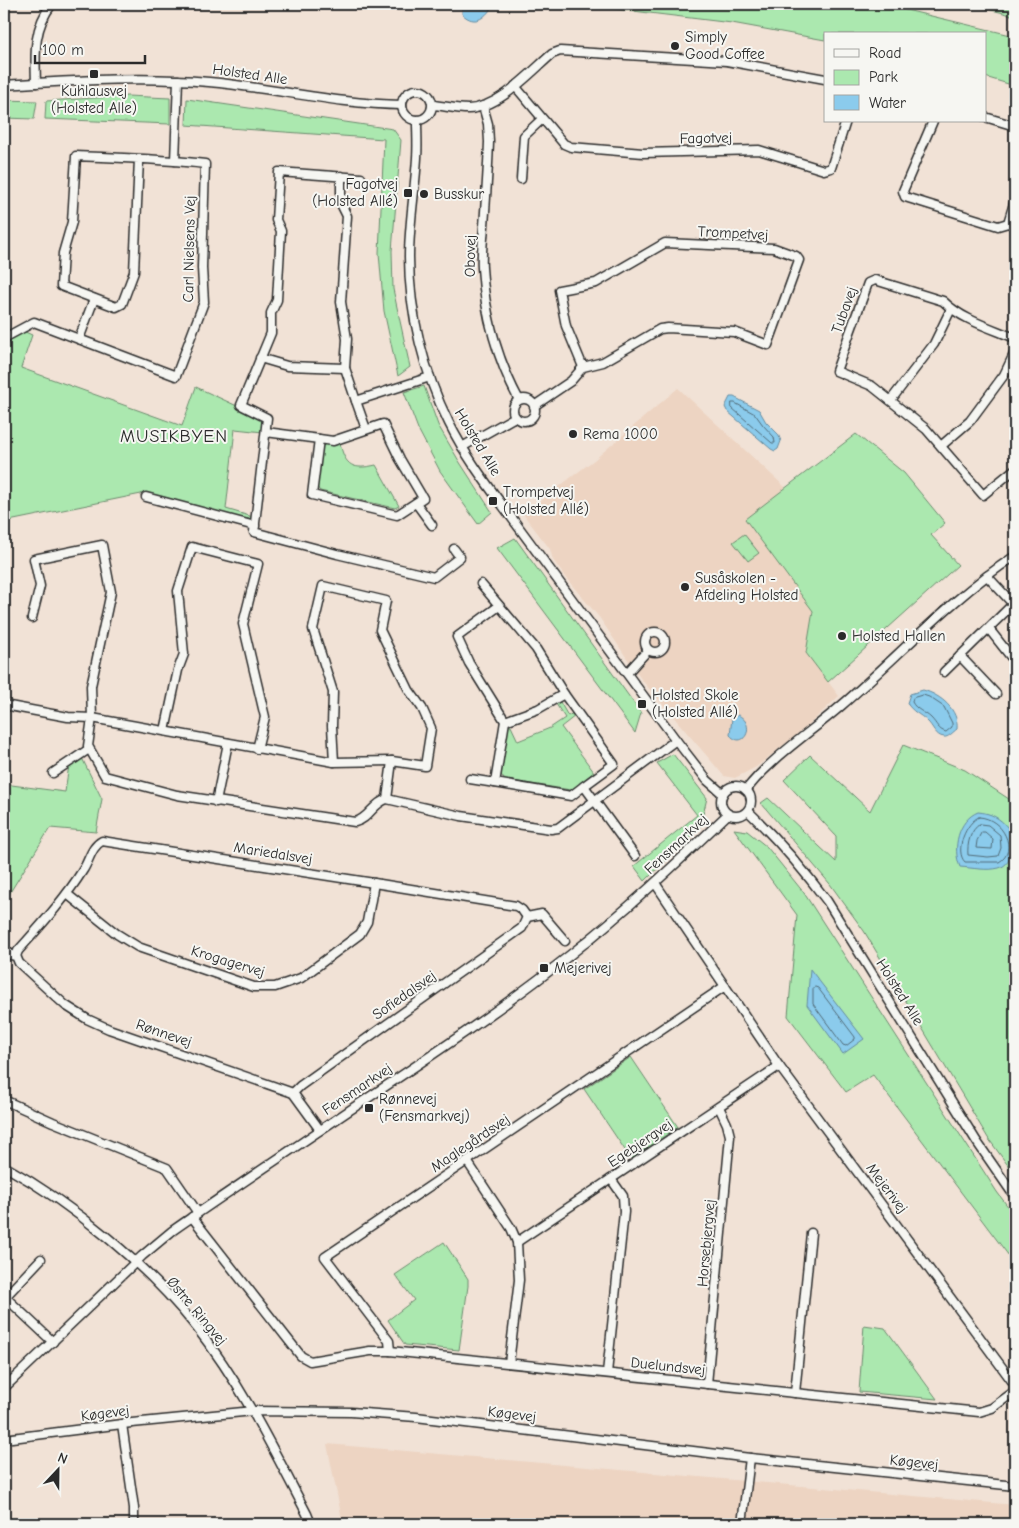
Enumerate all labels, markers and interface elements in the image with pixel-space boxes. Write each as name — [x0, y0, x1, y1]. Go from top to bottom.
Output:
place label: Simply Good Coffee — [685, 28, 765, 63]
scale bar — [35, 32, 145, 64]
legend — [824, 32, 986, 122]
marker: Simply Good Coffee — [669, 40, 681, 52]
text: 100 m — [42, 41, 84, 59]
text: Road — [869, 44, 901, 62]
street label: Holsted Alle — [211, 60, 289, 88]
marker: Kuhlausvej (Holsted Alle) — [88, 68, 100, 80]
text: Park — [869, 68, 898, 86]
place label: Kuhlausvej (Holsted Alle) — [51, 82, 137, 117]
text: Water — [869, 94, 906, 112]
street label: Fagotvej — [680, 129, 732, 147]
place label: Fagotvej (Holsted Allé) — [312, 175, 398, 210]
place label: Busskur — [434, 185, 484, 203]
marker: Fagotvej (Holsted Allé) — [402, 187, 414, 199]
marker: Busskur — [418, 188, 430, 200]
street label: Carl Nielsens Vej — [179, 195, 199, 303]
street label: Trompetvej — [697, 222, 769, 244]
street label: Obovej — [461, 235, 479, 277]
street label: Tubavej — [827, 284, 861, 336]
street label: Holsted Alle — [451, 405, 505, 479]
place label: Rema 1000 — [583, 425, 658, 443]
district label: MUSIKBYEN — [120, 426, 228, 447]
marker: Rema 1000 — [567, 428, 579, 440]
place label: Trompetvej (Holsted Allé) — [503, 483, 589, 518]
marker: Trompetvej (Holsted Allé) — [487, 495, 499, 507]
place label: Susåskolen - Afdeling Holsted — [695, 569, 799, 604]
marker: Susåskolen - Afdeling Holsted — [679, 581, 691, 593]
place label: Holsted Hallen — [852, 627, 946, 645]
marker: Holsted Hallen — [836, 630, 848, 642]
place label: Holsted Skole (Holsted Allé) — [652, 686, 739, 721]
marker: Holsted Skole (Holsted Allé) — [636, 698, 648, 710]
street label: Fensmarkvej — [641, 810, 711, 878]
street label: Mariedalsvej — [232, 838, 314, 868]
street label: Krogagervej — [189, 941, 267, 981]
street label: Holsted Alle — [872, 955, 928, 1029]
place label: Mejerivej — [554, 959, 612, 977]
marker: Mejerivej — [538, 962, 550, 974]
street label: Sofiedalsvej — [369, 967, 439, 1023]
street label: Rønnevej — [134, 1015, 194, 1051]
street label: Fensmarkvej — [319, 1059, 395, 1119]
place label: Rønnevej (Fensmarkvej) — [379, 1090, 470, 1125]
marker: Rønnevej (Fensmarkvej) — [363, 1102, 375, 1114]
street label: Maglegårdsvej — [427, 1110, 513, 1176]
street label: Egebjergvej — [604, 1115, 676, 1171]
street label: Mejerivej — [863, 1160, 911, 1216]
street label: Horsebjergvej — [693, 1198, 719, 1288]
street label: Østre Ringvej — [163, 1273, 231, 1349]
street label: Duelundsvej — [630, 1353, 706, 1379]
street label: Køgevej — [80, 1401, 130, 1425]
street label: Køgevej — [487, 1402, 537, 1426]
north arrow — [32, 1446, 82, 1496]
text: N — [55, 1449, 70, 1468]
street label: Køgevej — [889, 1450, 939, 1474]

